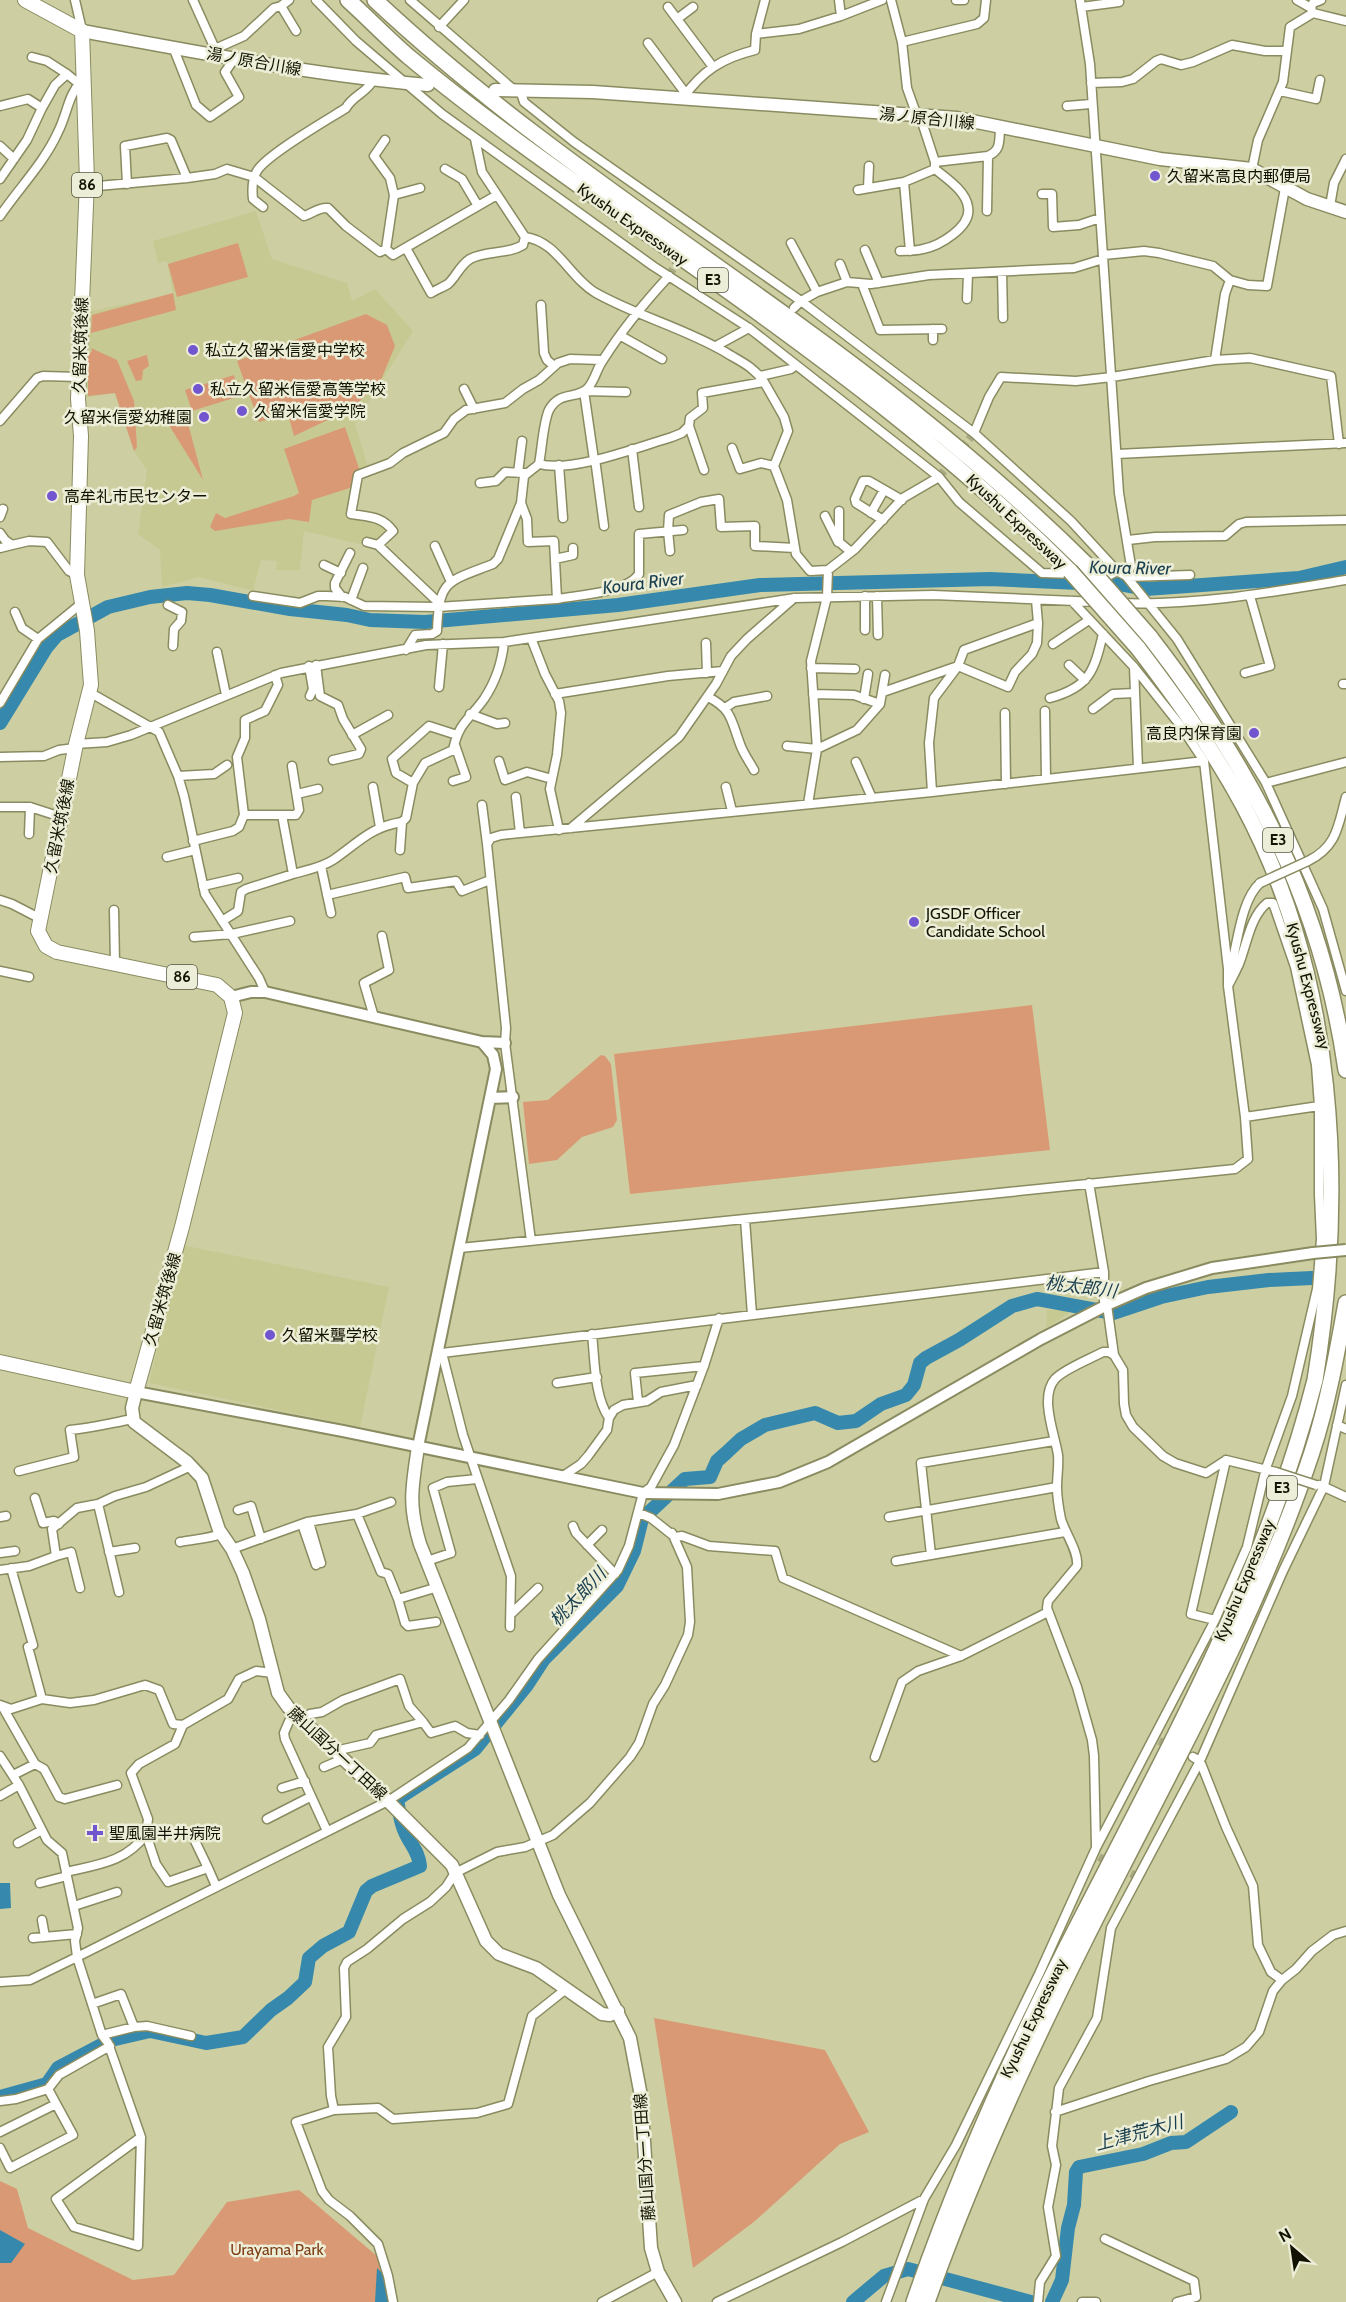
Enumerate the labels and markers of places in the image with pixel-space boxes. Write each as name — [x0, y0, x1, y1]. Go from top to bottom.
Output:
place label: 久留米高良内郵便局 — [1167, 167, 1311, 186]
marker: 久留米高良内郵便局 — [1148, 169, 1162, 183]
place label: 私立久留米信愛中学校 — [205, 341, 365, 360]
marker: 私立久留米信愛中学校 — [186, 343, 200, 357]
place label: 私立久留米信愛高等学校 — [210, 380, 386, 399]
marker: 私立久留米信愛高等学校 — [191, 382, 205, 396]
place label: 久留米信愛学院 — [254, 402, 366, 421]
marker: 久留米信愛学院 — [235, 404, 249, 418]
place label: 久留米信愛幼稚園 — [64, 408, 192, 427]
marker: 久留米信愛幼稚園 — [197, 410, 211, 424]
place label: 高牟礼市民センター — [64, 487, 208, 506]
marker: 高牟礼市民センター — [45, 489, 59, 503]
place label: 高良内保育園 — [1146, 724, 1242, 743]
marker: 高良内保育園 — [1247, 726, 1261, 740]
place label: JGSDF Officer Candidate School — [925, 904, 1045, 941]
marker: JGSDF Officer Candidate School — [907, 915, 921, 929]
place label: 久留米聾学校 — [282, 1326, 378, 1345]
marker: 久留米聾学校 — [263, 1328, 277, 1342]
marker: 聖風園半井病院 — [86, 1824, 104, 1842]
place label: 聖風園半井病院 — [109, 1824, 221, 1843]

